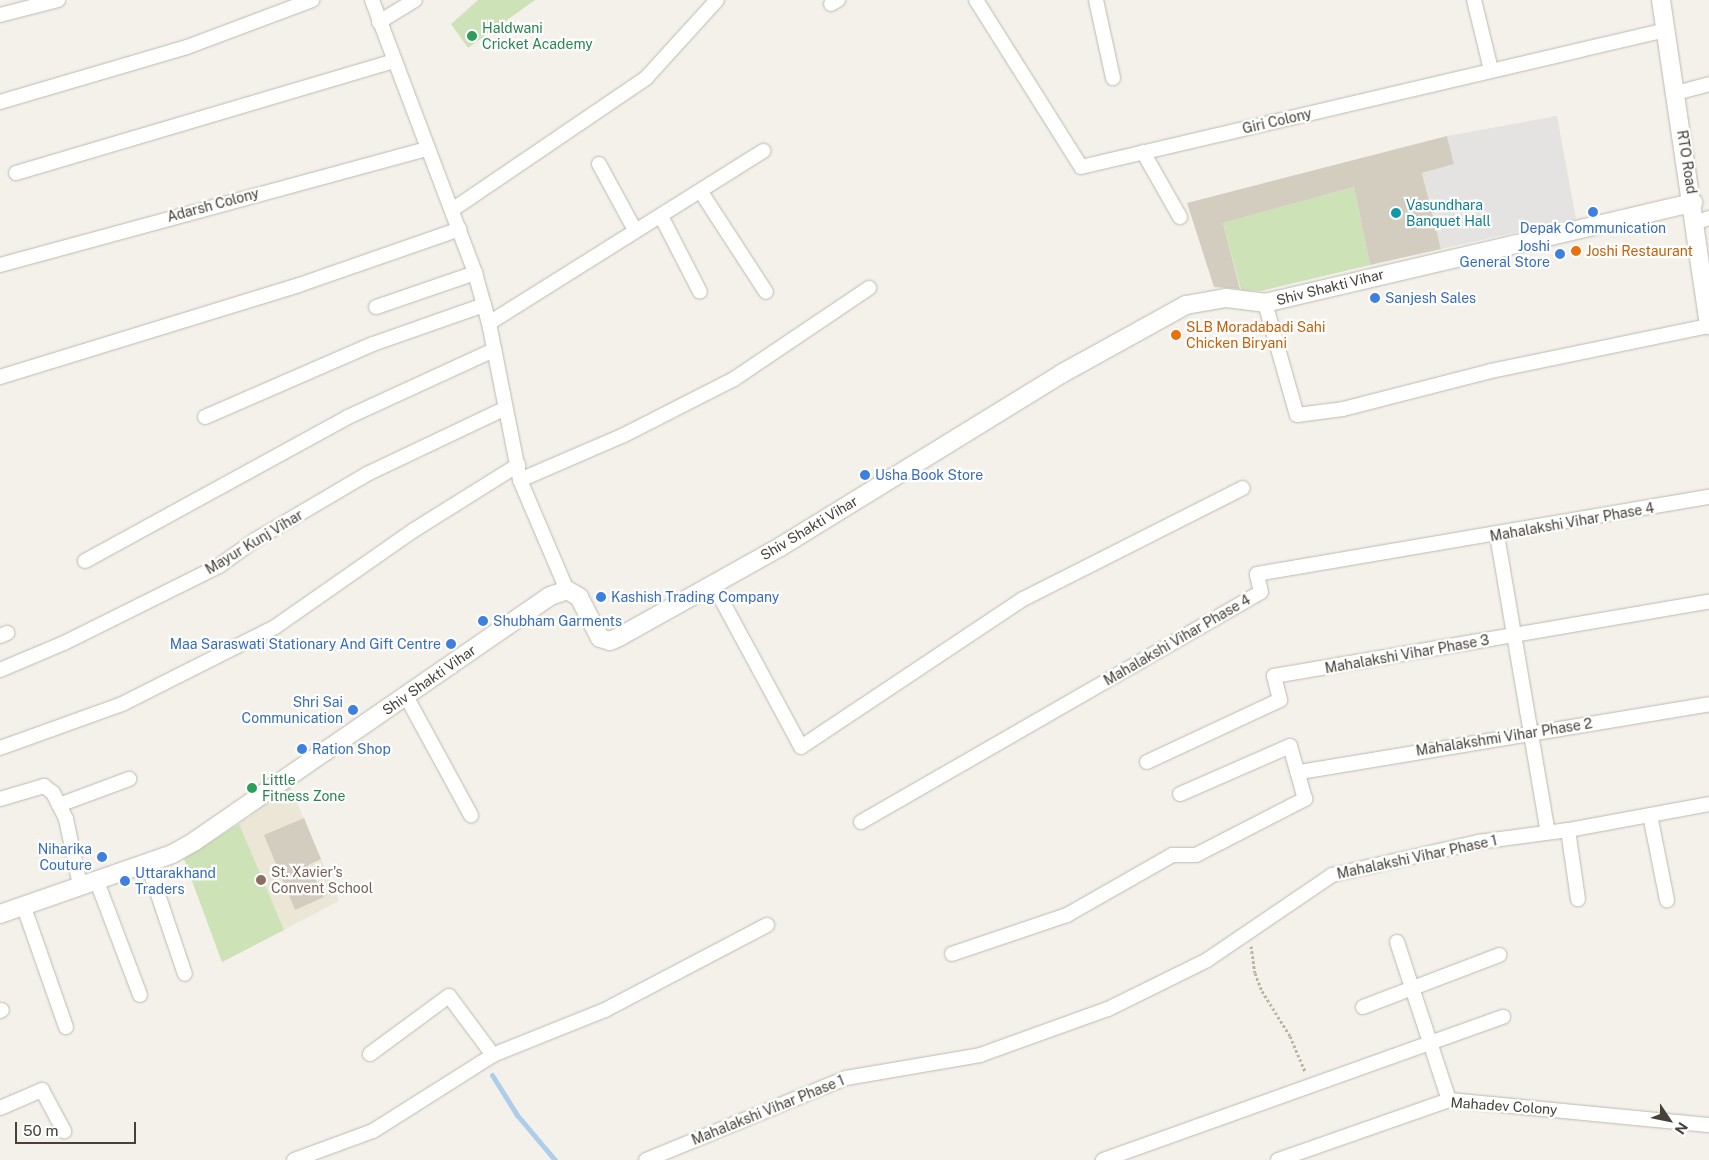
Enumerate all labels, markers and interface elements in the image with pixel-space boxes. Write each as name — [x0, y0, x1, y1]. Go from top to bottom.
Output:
place label: Haldwani Cricket Academy — [482, 20, 593, 52]
marker: Haldwani Cricket Academy — [466, 30, 478, 42]
street label: Giri Colony — [1241, 105, 1313, 137]
street label: RTO Road — [1674, 129, 1700, 195]
street label: Adarsh Colony — [165, 185, 261, 225]
place label: Vasundhara Banquet Hall — [1406, 197, 1491, 230]
marker: Depak Communication — [1587, 206, 1599, 218]
marker: Vasundhara Banquet Hall — [1390, 207, 1402, 219]
place label: Depak Communication — [1520, 220, 1666, 236]
place label: Joshi General Store — [1460, 238, 1550, 270]
place label: Joshi Restaurant — [1586, 243, 1693, 259]
marker: Joshi Restaurant — [1570, 245, 1582, 257]
marker: Joshi General Store — [1554, 248, 1566, 260]
street label: Shiv Shakti Vihar — [1274, 265, 1386, 309]
place label: Sanjesh Sales — [1385, 290, 1476, 306]
marker: Sanjesh Sales — [1369, 292, 1381, 304]
place label: SLB Moradabadi Sahi Chicken Biryani — [1186, 319, 1325, 352]
marker: SLB Moradabadi Sahi Chicken Biryani — [1170, 329, 1182, 341]
place label: Usha Book Store — [875, 467, 983, 483]
marker: Usha Book Store — [859, 469, 871, 481]
street label: Shiv Shakti Vihar — [757, 492, 861, 564]
street label: Mahalakshi Vihar Phase 4 — [1488, 499, 1656, 545]
street label: Mayur Kunj Vihar — [202, 506, 306, 578]
place label: Kashish Trading Company — [611, 589, 779, 605]
marker: Kashish Trading Company — [595, 591, 607, 603]
street label: Mahalakshi Vihar Phase 4 — [1100, 591, 1254, 689]
place label: Shubham Garments — [493, 613, 622, 629]
marker: Shubham Garments — [477, 615, 489, 627]
street label: Mahalakshi Vihar Phase 3 — [1323, 631, 1491, 677]
place label: Maa Saraswati Stationary And Gift Centre — [170, 636, 441, 652]
marker: Maa Saraswati Stationary And Gift Centre — [445, 638, 457, 650]
street label: Shiv Shakti Vihar — [379, 641, 479, 719]
place label: Shri Sai Communication — [242, 694, 343, 726]
marker: Shri Sai Communication — [347, 704, 359, 716]
street label: Mahalakshmi Vihar Phase 2 — [1414, 715, 1594, 759]
place label: Ration Shop — [312, 741, 391, 757]
marker: Ration Shop — [296, 743, 308, 755]
place label: Little Fitness Zone — [262, 772, 345, 804]
marker: Little Fitness Zone — [246, 782, 258, 794]
street label: Mahalakshi Vihar Phase 1 — [1335, 832, 1499, 882]
place label: Niharika Couture — [38, 841, 92, 874]
marker: Niharika Couture — [96, 851, 108, 863]
place label: St. Xavier's Convent School — [271, 864, 373, 896]
place label: Uttarakhand Traders — [135, 865, 216, 898]
marker: St. Xavier's Convent School — [255, 874, 267, 886]
marker: Uttarakhand Traders — [119, 875, 131, 887]
street label: Mahalakshi Vihar Phase 1 — [689, 1072, 847, 1148]
street label: Mahadev Colony — [1450, 1094, 1558, 1118]
north arrow — [1644, 1095, 1694, 1145]
scale bar — [18, 1112, 139, 1144]
text: N — [1672, 1119, 1691, 1137]
text: 50 m — [23, 1122, 58, 1139]

